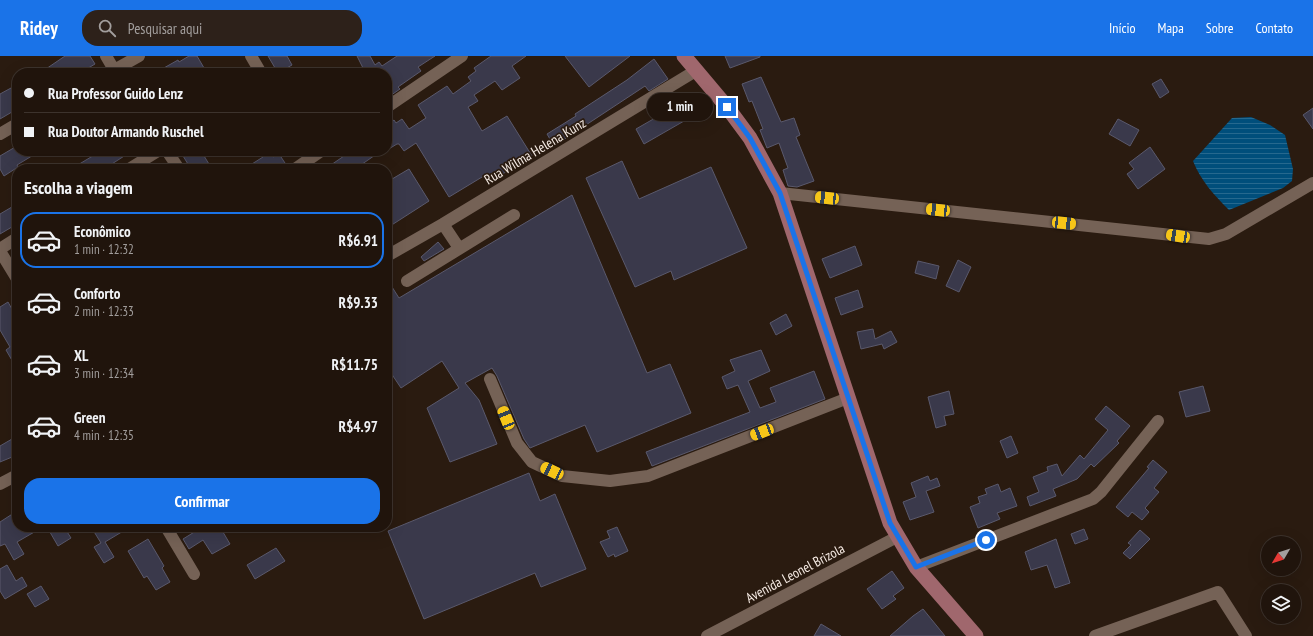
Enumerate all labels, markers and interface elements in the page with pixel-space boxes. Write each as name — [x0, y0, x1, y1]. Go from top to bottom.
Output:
search box — [82, 10, 362, 46]
text: Ridey — [20, 16, 58, 40]
icon: search — [96, 17, 118, 39]
text: Pesquisar aqui — [128, 19, 202, 38]
text: Início — [1109, 19, 1136, 37]
text: Mapa — [1158, 19, 1184, 37]
text: Sobre — [1206, 19, 1234, 37]
text: Contato — [1256, 19, 1293, 37]
text: Rua Professor Guido Lenz — [48, 84, 183, 103]
callout: 1 min — [647, 93, 713, 121]
text: 1 min — [667, 98, 693, 115]
route end — [718, 98, 736, 116]
street label: Rua Wilma Helena Kunz — [481, 114, 589, 188]
text: Rua Doutor Armando Ruschel — [48, 122, 204, 141]
text: Escolha a viagem — [24, 176, 133, 199]
car — [814, 191, 840, 205]
car — [925, 203, 951, 217]
car — [1051, 216, 1077, 230]
icon: car — [26, 222, 62, 258]
text: Econômico — [74, 222, 131, 241]
car — [1165, 228, 1191, 244]
text: R$6.91 — [339, 231, 378, 250]
text: 1 min · 12:32 — [74, 241, 134, 258]
icon: car — [26, 284, 62, 320]
text: Conforto — [74, 284, 120, 303]
text: R$9.33 — [339, 293, 378, 312]
text: 2 min · 12:33 — [74, 303, 134, 320]
icon: car — [26, 346, 62, 382]
text: XL — [74, 346, 88, 365]
text: R$11.75 — [331, 355, 378, 374]
text: 3 min · 12:34 — [74, 365, 134, 382]
car — [496, 405, 516, 431]
icon: car — [26, 408, 62, 444]
text: Green — [74, 408, 106, 427]
text: R$4.97 — [339, 417, 378, 436]
car — [749, 422, 775, 442]
text: 4 min · 12:35 — [74, 427, 134, 444]
car — [539, 460, 565, 482]
button: Confirmar — [24, 478, 380, 524]
route start — [977, 531, 995, 549]
north arrow — [1261, 536, 1301, 576]
map controls — [1261, 536, 1301, 624]
street label: Avenida Leonel Brizola — [742, 539, 848, 607]
button: layers — [1261, 584, 1301, 624]

